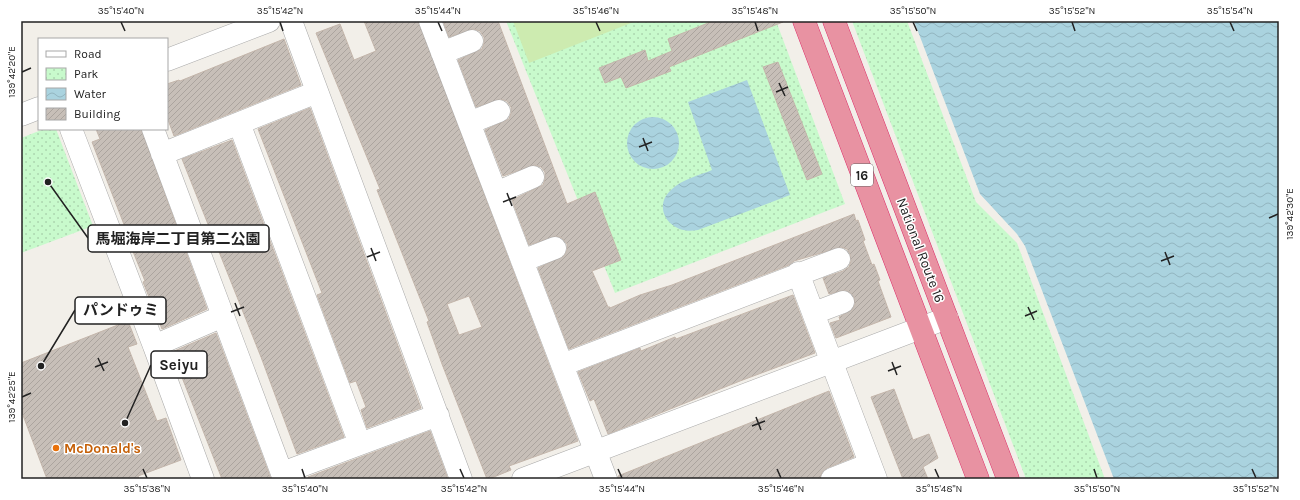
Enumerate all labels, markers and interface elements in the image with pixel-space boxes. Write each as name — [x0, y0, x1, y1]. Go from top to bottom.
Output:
text: 35°15'40"N — [98, 5, 144, 17]
text: 35°15'42"N — [257, 5, 303, 17]
text: 35°15'44"N — [415, 5, 461, 17]
text: 35°15'46"N — [573, 5, 619, 17]
text: 35°15'48"N — [732, 5, 778, 17]
text: 35°15'50"N — [890, 5, 936, 17]
text: 35°15'52"N — [1049, 5, 1095, 17]
text: 35°15'54"N — [1207, 5, 1253, 17]
legend — [38, 38, 168, 130]
text: 139°42'20"E — [6, 46, 18, 98]
text: Road — [74, 47, 102, 61]
text: Park — [74, 67, 99, 81]
text: Water — [74, 87, 107, 101]
text: Building — [74, 107, 121, 121]
road number: 16 — [851, 164, 873, 186]
text: 139°42'30"E — [1284, 188, 1296, 240]
street label: National Route 16 — [893, 195, 948, 305]
callout: 馬堀海岸二丁目第二公園 — [88, 225, 269, 252]
text: 馬堀海岸二丁目第二公園 — [95, 230, 261, 248]
callout: パンドゥミ — [75, 297, 166, 324]
text: パンドゥミ — [83, 301, 159, 319]
callout: Seiyu — [151, 351, 207, 378]
text: Seiyu — [159, 356, 199, 374]
text: 139°42'25"E — [6, 371, 18, 423]
place label: McDonald's — [64, 440, 141, 457]
marker: McDonald's — [51, 443, 61, 453]
text: 35°15'38"N — [123, 483, 171, 495]
text: 35°15'40"N — [282, 483, 328, 495]
text: 35°15'42"N — [441, 483, 487, 495]
text: 35°15'44"N — [599, 483, 645, 495]
text: 35°15'46"N — [758, 483, 804, 495]
text: 35°15'48"N — [916, 483, 962, 495]
text: 35°15'50"N — [1074, 483, 1120, 495]
text: 35°15'52"N — [1233, 483, 1279, 495]

